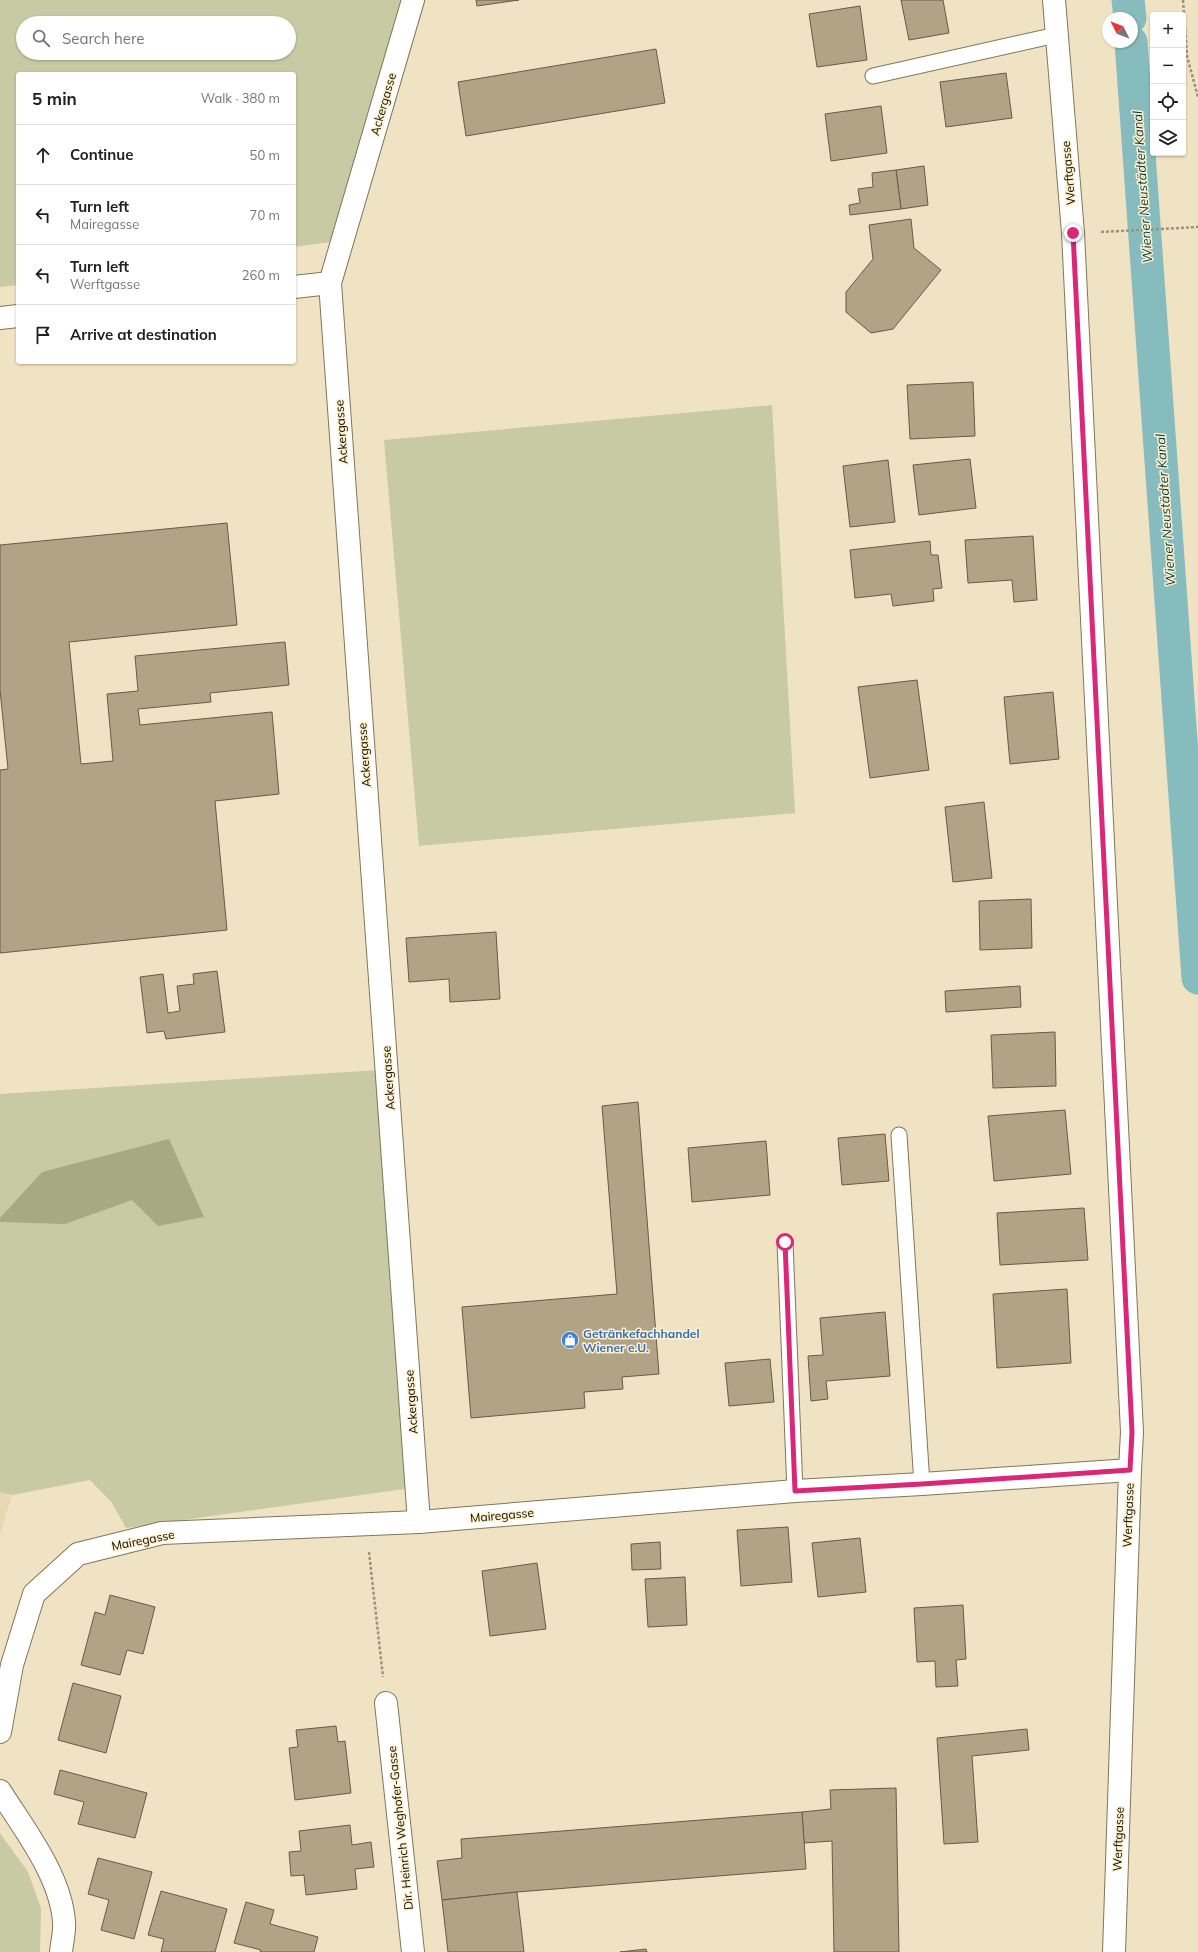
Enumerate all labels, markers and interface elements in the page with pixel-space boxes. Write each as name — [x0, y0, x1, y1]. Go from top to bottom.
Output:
north arrow — [1102, 12, 1138, 48]
map controls — [1150, 12, 1186, 156]
button: + — [1150, 12, 1186, 48]
search box — [16, 16, 296, 60]
icon: search — [30, 27, 52, 49]
text: Search here — [62, 29, 144, 48]
button: − — [1150, 48, 1186, 84]
street label: Ackergasse — [367, 71, 399, 137]
button: locate — [1150, 84, 1186, 120]
text: 5 min — [32, 88, 77, 109]
text: Walk · 380 m — [201, 90, 280, 106]
water label: Wiener Neustädter Kanal — [1129, 109, 1155, 264]
button: layers — [1150, 120, 1186, 156]
street label: Werftgasse — [1058, 140, 1078, 206]
icon: ahead — [32, 144, 54, 166]
text: Continue — [70, 145, 133, 164]
text: 50 m — [250, 147, 280, 163]
text: Turn left — [70, 197, 129, 216]
icon: left — [32, 204, 54, 226]
text: 70 m — [250, 207, 280, 223]
text: Mairegasse — [70, 216, 139, 232]
route end — [1064, 224, 1082, 242]
text: Turn left — [70, 257, 129, 276]
icon: left — [32, 264, 54, 286]
text: 260 m — [242, 267, 280, 283]
text: Werftgasse — [70, 276, 140, 292]
icon: arrive — [32, 324, 54, 346]
text: Arrive at destination — [70, 325, 217, 344]
street label: Ackergasse — [331, 399, 351, 465]
water label: Wiener Neustädter Kanal — [1152, 432, 1178, 587]
street label: Ackergasse — [354, 722, 374, 788]
street label: Ackergasse — [378, 1045, 398, 1111]
route start — [776, 1233, 794, 1251]
place label: Getränkefachhandel Wiener e.U. — [583, 1326, 700, 1355]
shop icon: Getränkefachhandel Wiener e.U. — [560, 1330, 580, 1350]
street label: Ackergasse — [401, 1369, 421, 1435]
street label: Werftgasse — [1119, 1482, 1137, 1548]
street label: Mairegasse — [469, 1505, 535, 1525]
street label: Mairegasse — [110, 1527, 176, 1553]
street label: Dir. Heinrich Weghofer-Gasse — [384, 1745, 416, 1911]
street label: Werftgasse — [1109, 1806, 1127, 1872]

